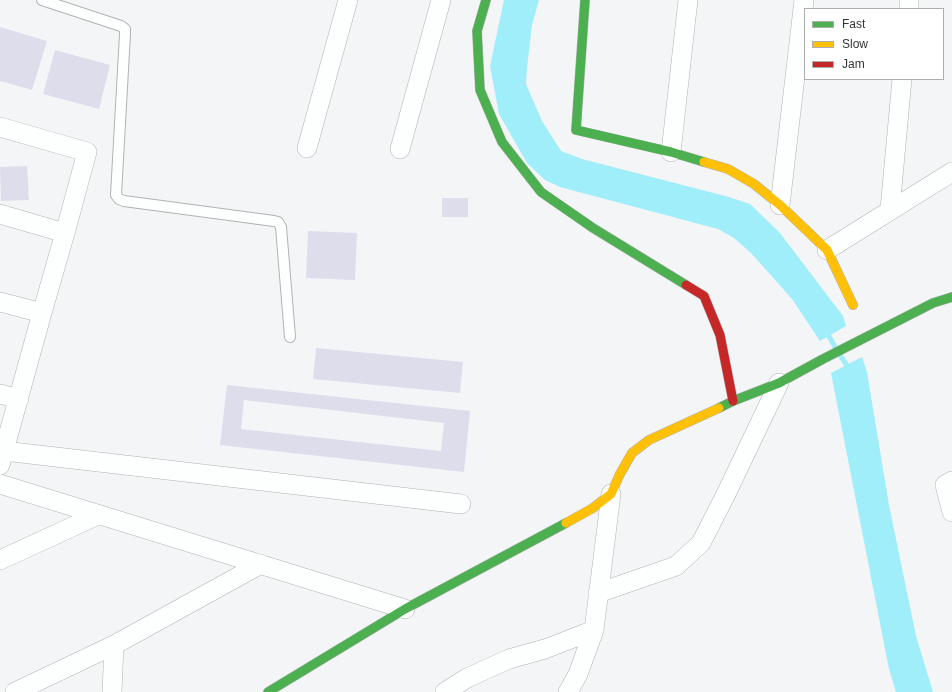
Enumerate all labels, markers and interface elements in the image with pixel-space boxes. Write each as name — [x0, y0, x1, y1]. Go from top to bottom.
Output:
legend — [804, 8, 944, 80]
text: Fast — [842, 17, 865, 31]
text: Slow — [842, 37, 868, 51]
text: Jam — [842, 57, 865, 71]

